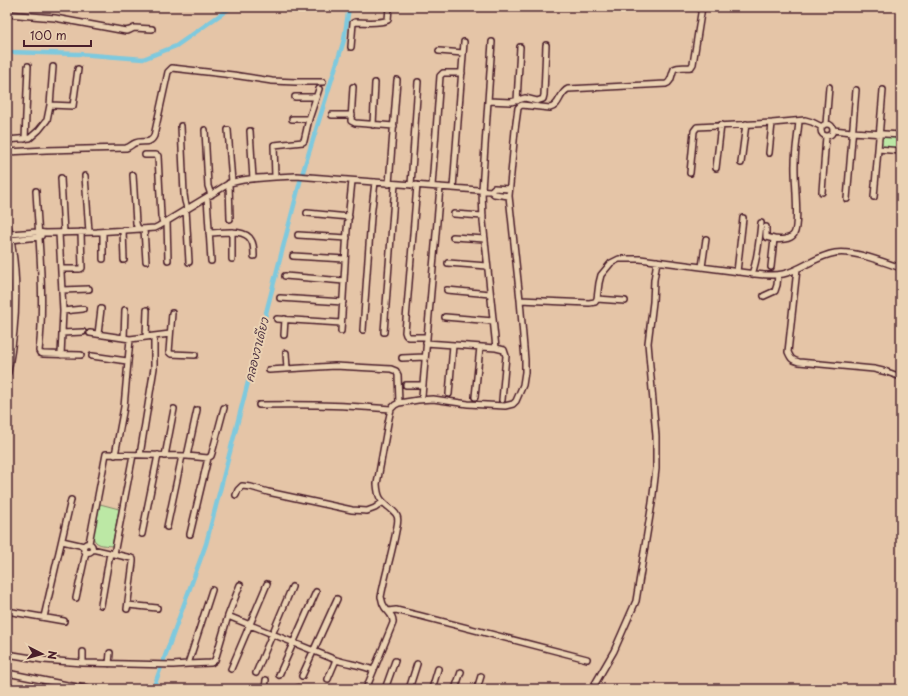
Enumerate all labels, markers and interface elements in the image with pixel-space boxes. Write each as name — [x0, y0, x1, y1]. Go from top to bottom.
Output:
scale bar — [24, 22, 91, 48]
text: 100 m — [30, 26, 67, 44]
water label: คลองวาเดียว — [239, 315, 273, 384]
north arrow — [22, 634, 62, 674]
text: N — [44, 650, 61, 661]

